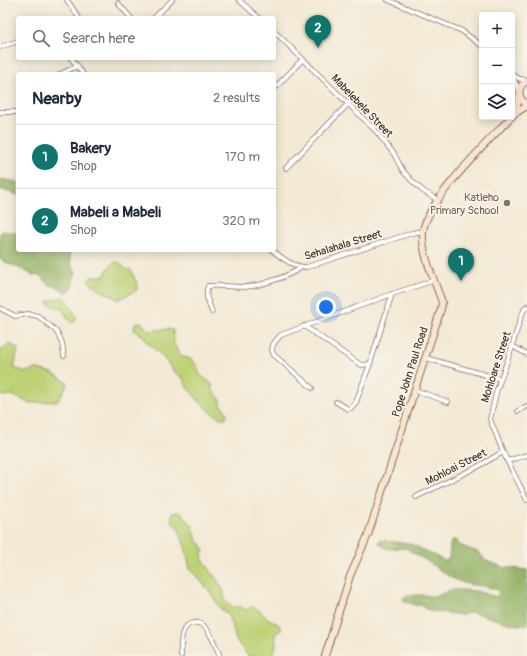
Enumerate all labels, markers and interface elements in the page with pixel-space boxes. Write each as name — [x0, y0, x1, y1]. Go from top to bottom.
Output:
map controls — [479, 12, 515, 120]
button: + — [479, 12, 515, 48]
pin: 2 — [305, 15, 331, 48]
search box — [16, 16, 276, 60]
icon: search — [30, 27, 52, 49]
text: Search here — [62, 29, 135, 48]
button: − — [479, 48, 515, 84]
street label: Mabelebele Street — [329, 72, 396, 141]
button: layers — [479, 84, 515, 120]
text: Nearby — [32, 88, 81, 109]
text: 2 results — [213, 90, 260, 106]
text: Bakery — [70, 139, 111, 158]
text: 1 — [42, 149, 48, 165]
text: 170 m — [225, 149, 260, 165]
text: Shop — [70, 158, 97, 174]
place label: Katleho Primary School — [430, 191, 499, 217]
marker: Katleho Primary School — [502, 198, 512, 208]
text: Mabeli a Mabeli — [70, 203, 161, 222]
text: 2 — [41, 213, 49, 229]
text: 320 m — [222, 213, 260, 229]
text: Shop — [70, 222, 97, 238]
street label: Sehalahala Street — [303, 227, 384, 263]
pin: 1 — [448, 248, 474, 281]
your location — [316, 297, 336, 317]
street label: Pope John Paul Road — [389, 325, 431, 419]
street label: Mohloare Street — [478, 329, 514, 404]
street label: Mohloai Street — [423, 446, 489, 488]

